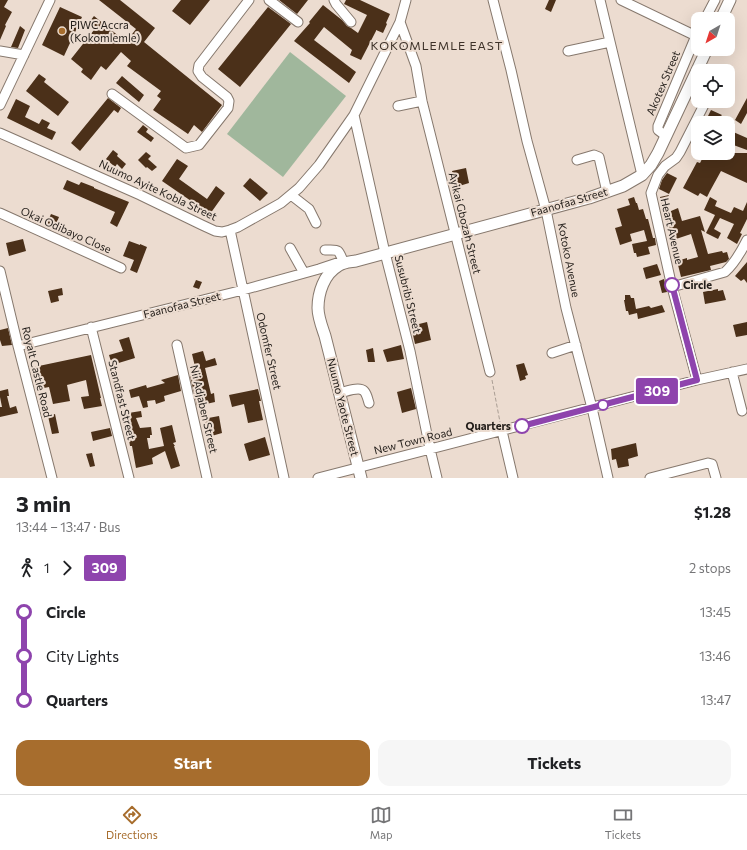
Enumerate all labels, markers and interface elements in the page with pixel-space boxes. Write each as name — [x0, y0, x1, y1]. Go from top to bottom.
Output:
north arrow — [691, 12, 735, 56]
map controls — [691, 12, 735, 160]
place label: PIWC Accra (Kokomlemle) — [70, 18, 140, 44]
marker: PIWC Accra (Kokomlemle) — [57, 26, 67, 36]
district label: KOKOMLEMLE EAST — [371, 38, 503, 52]
street label: Akotex Street — [643, 48, 682, 117]
button: locate — [691, 64, 735, 108]
button: layers — [691, 116, 735, 160]
street label: Nuumo Ayite Kobla Street — [97, 156, 220, 223]
street label: Ayikai Gbozah Street — [447, 171, 485, 275]
street label: Faanofaa Street — [529, 184, 609, 219]
street label: Heart Avenue — [659, 197, 686, 265]
street label: Okai Odibayo Close — [19, 204, 114, 255]
street label: Kotoko Avenue — [556, 222, 583, 298]
street label: Susubribi Street — [392, 253, 425, 335]
marker: Circle — [664, 277, 680, 293]
place label: Circle — [683, 278, 712, 291]
street label: Faanofaa Street — [142, 288, 222, 320]
street label: Odomfer Street — [254, 311, 285, 391]
street label: Royalt Castle Road — [20, 325, 55, 419]
street label: Nuumo Yaote Street — [325, 356, 362, 458]
street label: Standfast Street — [106, 359, 139, 442]
street label: Nii Adjaben Street — [188, 364, 221, 455]
line badge: 309 — [634, 378, 680, 404]
text: 309 — [644, 382, 670, 399]
unlabelled marker — [597, 399, 609, 411]
marker: Quarters — [514, 418, 530, 434]
place label: Quarters — [466, 419, 511, 432]
street label: New Town Road — [372, 424, 453, 457]
text: 3 min — [16, 490, 71, 517]
text: $1.28 — [694, 503, 731, 521]
text: 13:44 – 13:47 · Bus — [16, 519, 120, 535]
icon: walk — [16, 557, 38, 579]
icon: forward — [56, 557, 78, 579]
text: 309 — [92, 559, 118, 576]
text: 1 — [44, 560, 50, 576]
text: 2 stops — [689, 560, 731, 576]
text: Circle — [46, 603, 86, 621]
text: 13:45 — [700, 604, 731, 620]
text: City Lights — [46, 647, 119, 665]
text: 13:46 — [699, 648, 731, 664]
text: Quarters — [46, 691, 108, 709]
text: 13:47 — [701, 692, 731, 708]
button: Start — [16, 740, 370, 786]
button: Tickets — [378, 740, 731, 786]
tab: Directions — [106, 804, 158, 841]
tab: Map — [370, 804, 392, 841]
tab: Tickets — [605, 804, 641, 841]

